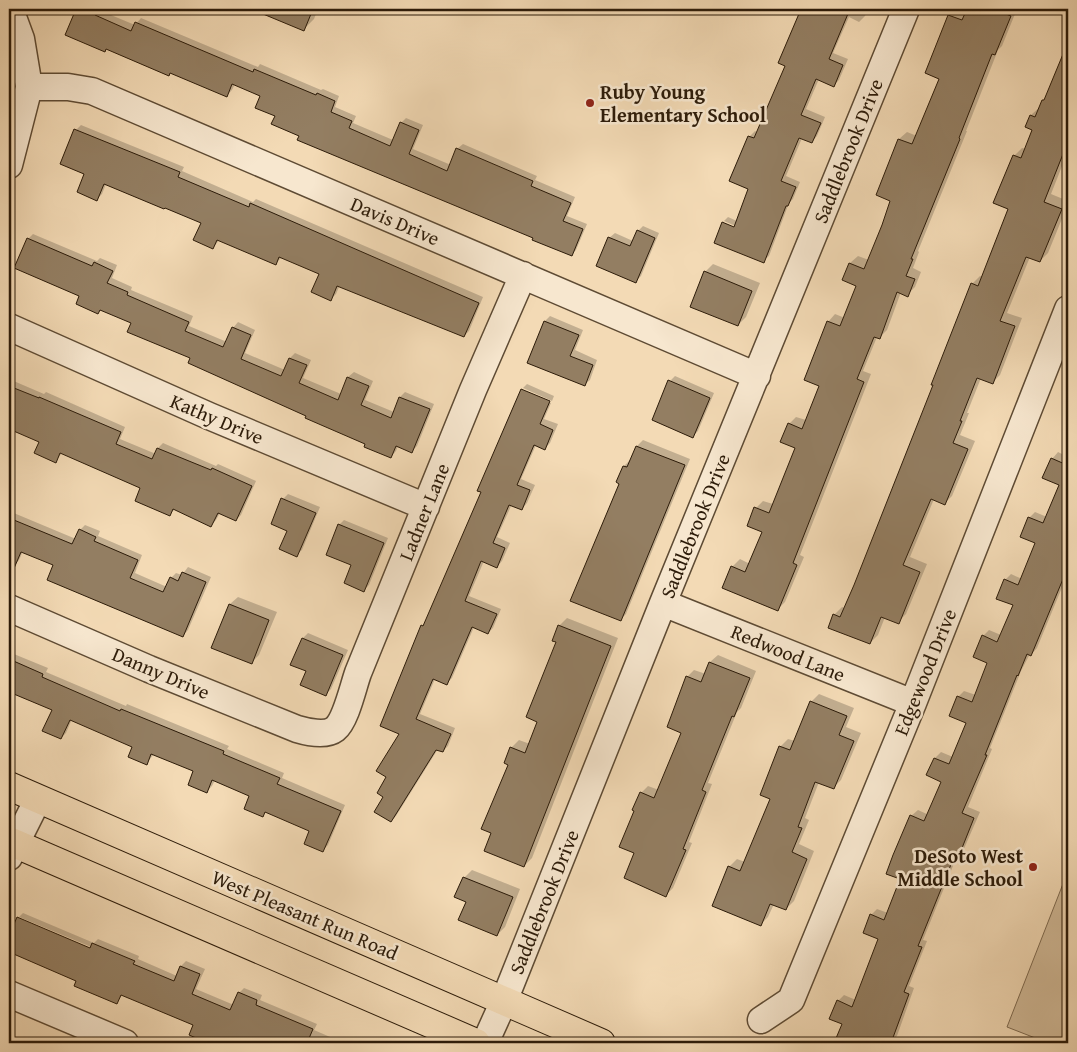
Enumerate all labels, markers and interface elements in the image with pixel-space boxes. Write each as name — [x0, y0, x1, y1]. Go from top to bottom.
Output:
street label: Saddlebrook Drive — [805, 74, 890, 228]
place label: Ruby Young Elementary School — [600, 77, 766, 129]
marker: Ruby Young Elementary School — [584, 97, 596, 109]
street label: Davis Drive — [346, 189, 444, 252]
street label: Kathy Drive — [166, 386, 268, 451]
street label: Saddlebrook Drive — [652, 449, 737, 603]
street label: Ladner Lane — [391, 459, 456, 565]
street label: Edgewood Drive — [886, 604, 963, 740]
street label: Redwood Lane — [727, 616, 850, 689]
street label: Danny Drive — [108, 639, 214, 706]
street label: Saddlebrook Drive — [501, 825, 586, 979]
place label: DeSoto West Middle School — [897, 841, 1023, 893]
marker: DeSoto West Middle School — [1027, 861, 1039, 873]
street label: West Pleasant Run Road — [207, 862, 403, 967]

